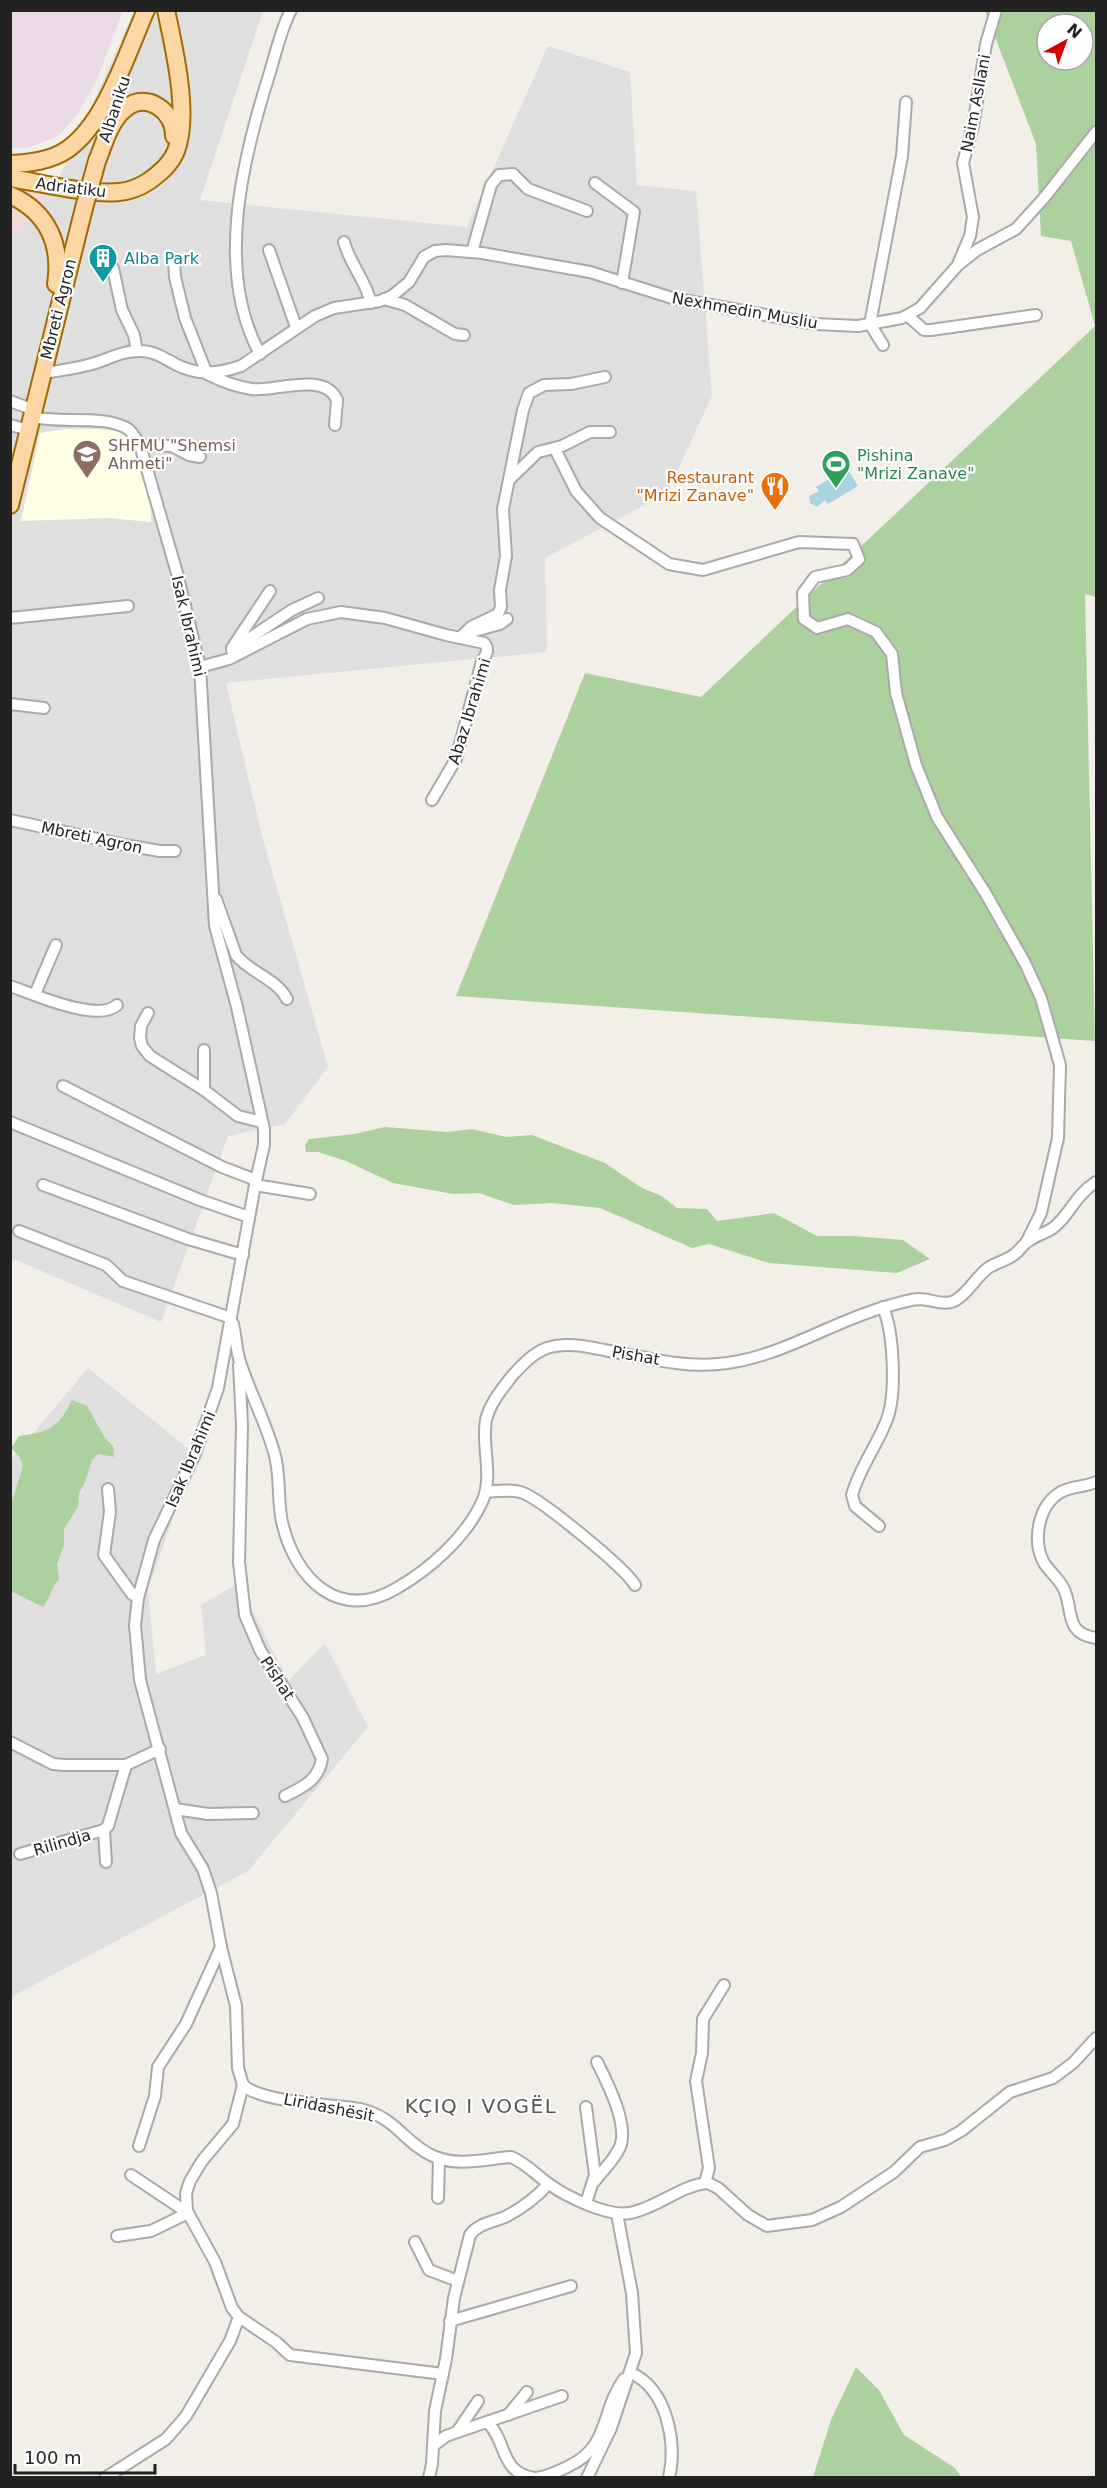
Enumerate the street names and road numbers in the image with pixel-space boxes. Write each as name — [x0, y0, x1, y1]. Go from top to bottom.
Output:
street label: Naim Asllani — [957, 52, 994, 154]
street label: Albaniku — [95, 73, 134, 145]
street label: Adriatiku — [34, 174, 107, 201]
street label: Mbreti Agron — [37, 257, 80, 361]
street label: Nexhmedin Musliu — [671, 288, 819, 333]
street label: Isak Ibrahimi — [168, 574, 209, 678]
street label: Abaz Ibrahimi — [444, 656, 495, 767]
street label: Mbreti Agron — [40, 817, 144, 857]
street label: Pishat — [610, 1342, 661, 1369]
street label: Isak Ibrahimi — [162, 1408, 219, 1510]
street label: Pishat — [256, 1653, 299, 1704]
street label: Rilindja — [31, 1825, 93, 1860]
street label: Liridashësit — [282, 2089, 376, 2126]

